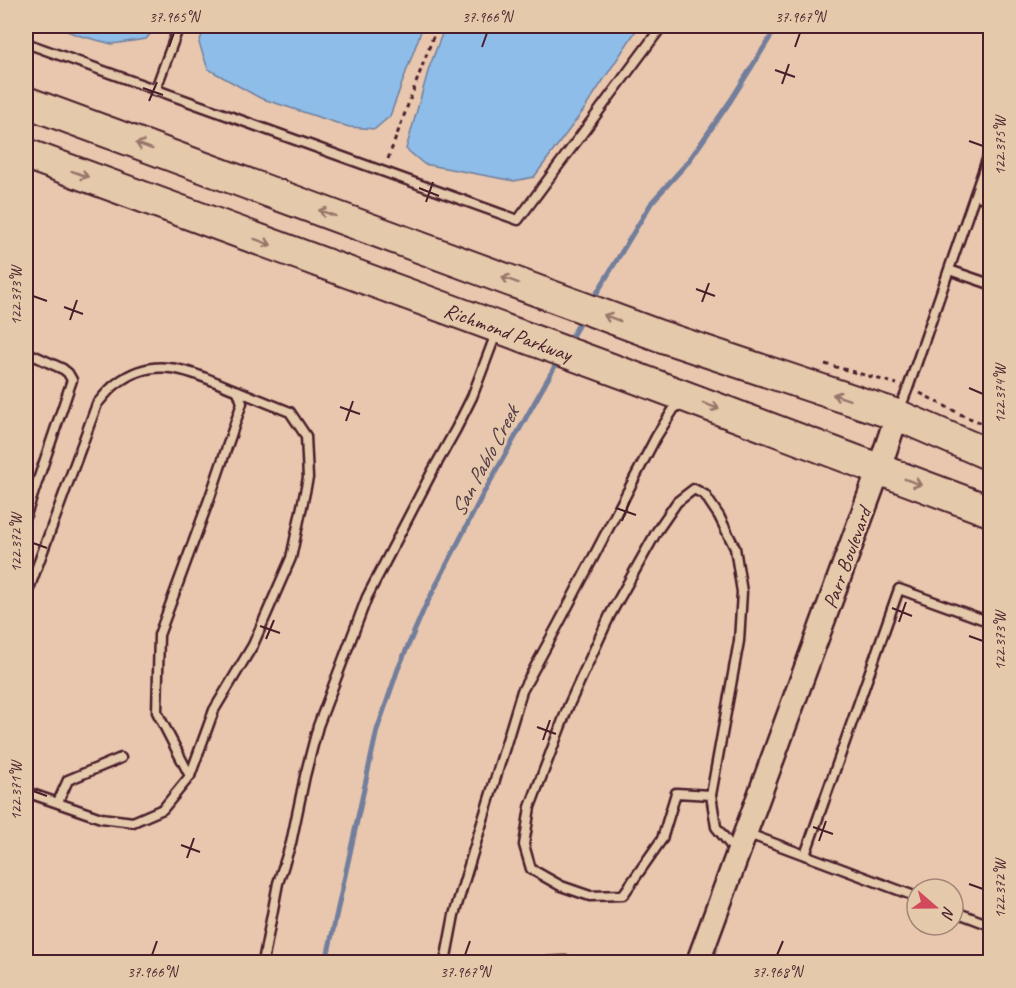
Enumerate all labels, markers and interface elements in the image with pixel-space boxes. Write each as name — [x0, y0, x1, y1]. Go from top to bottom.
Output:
text: 37.965°N — [149, 8, 202, 27]
text: 37.966°N — [462, 8, 515, 27]
text: 37.967°N — [775, 8, 828, 27]
text: 122.375°W — [991, 114, 1010, 175]
one-way arrow — [135, 139, 153, 150]
one-way arrow — [71, 170, 89, 181]
one-way arrow — [318, 206, 336, 217]
one-way arrow — [254, 237, 272, 248]
text: 122.373°W — [7, 264, 26, 325]
one-way arrow — [501, 274, 520, 285]
street label: Richmond Parkway — [441, 297, 577, 368]
one-way arrow — [603, 312, 622, 323]
text: 122.374°W — [991, 362, 1010, 423]
one-way arrow — [832, 390, 851, 401]
water label: San Pablo Creek — [444, 398, 527, 521]
one-way arrow — [701, 401, 720, 412]
one-way arrow — [903, 477, 922, 488]
street label: Parr Boulevard — [817, 501, 878, 612]
text: 122.372°W — [7, 511, 26, 572]
text: 122.373°W — [991, 609, 1010, 670]
text: 122.371°W — [7, 759, 26, 820]
text: 122.372°W — [991, 857, 1010, 918]
north arrow — [905, 877, 965, 937]
text: N — [936, 904, 959, 923]
text: 37.966°N — [127, 963, 180, 982]
text: 37.967°N — [440, 963, 493, 982]
text: 37.968°N — [752, 963, 805, 982]

